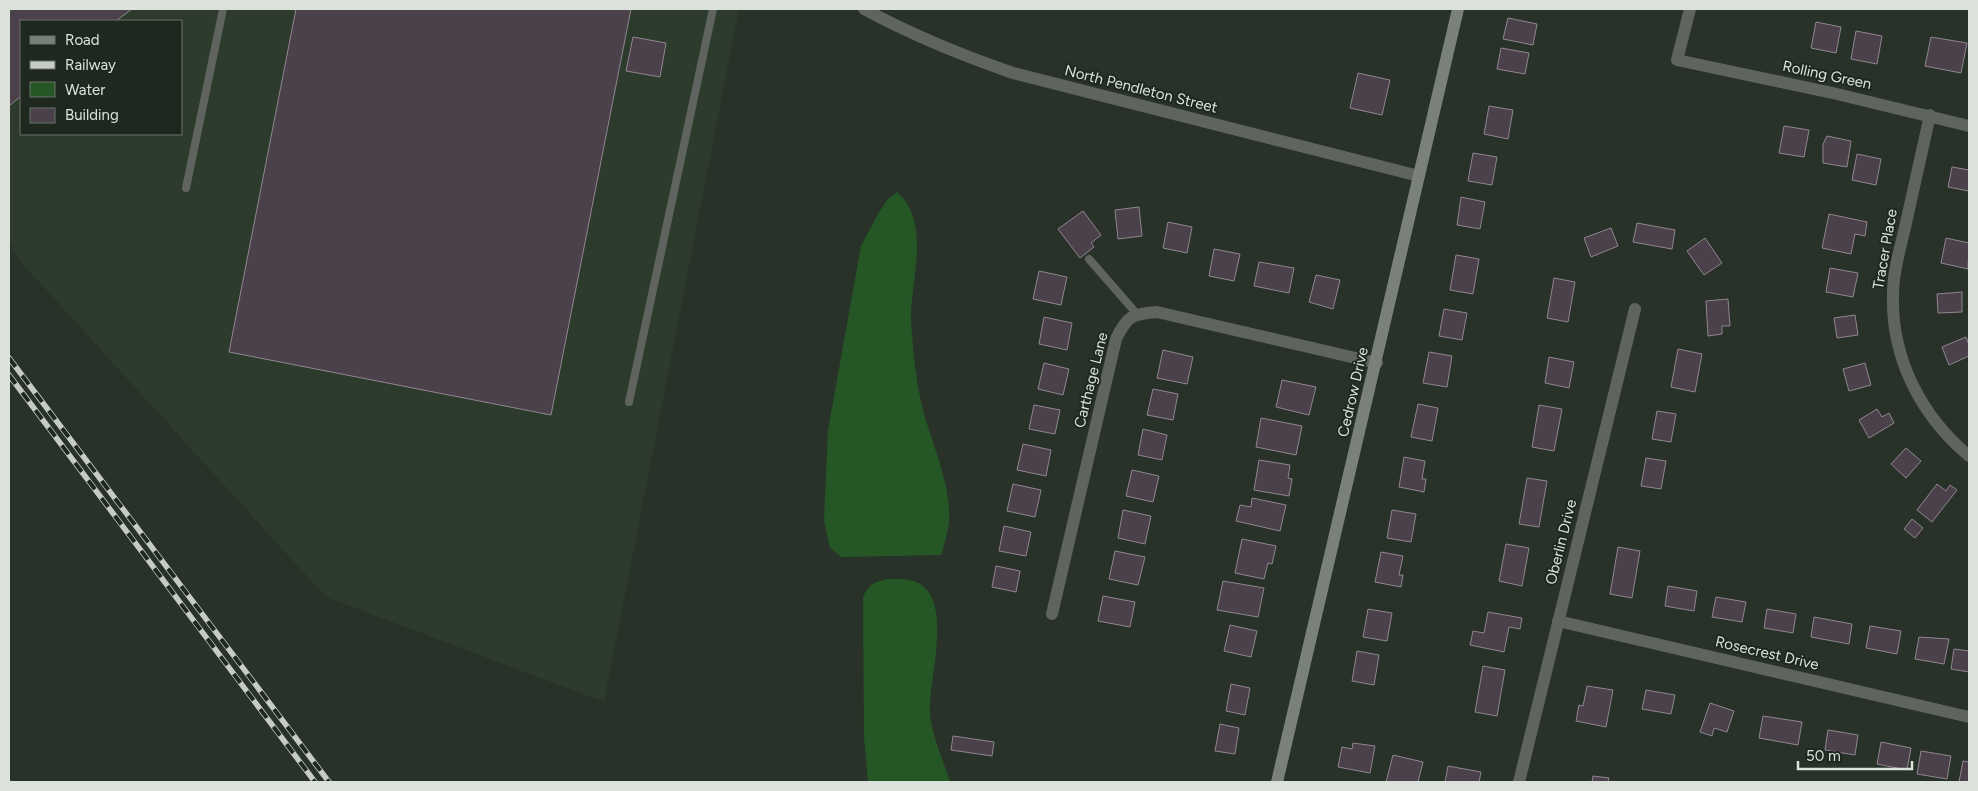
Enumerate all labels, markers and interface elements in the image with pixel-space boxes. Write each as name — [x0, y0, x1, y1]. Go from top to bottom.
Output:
legend — [20, 20, 182, 135]
text: Road — [65, 31, 100, 49]
text: Railway — [65, 56, 116, 74]
street label: Rolling Green — [1781, 57, 1873, 93]
street label: North Pendleton Street — [1063, 61, 1220, 117]
text: Water — [65, 81, 105, 99]
text: Building — [65, 106, 119, 124]
street label: Tracer Place — [1869, 207, 1901, 291]
street label: Carthage Lane — [1070, 330, 1112, 430]
street label: Cedrow Drive — [1334, 345, 1372, 439]
street label: Oberlin Drive — [1542, 498, 1580, 586]
street label: Rosecrest Drive — [1713, 632, 1821, 674]
scale bar — [1798, 738, 1912, 770]
text: 50 m — [1806, 747, 1841, 765]

